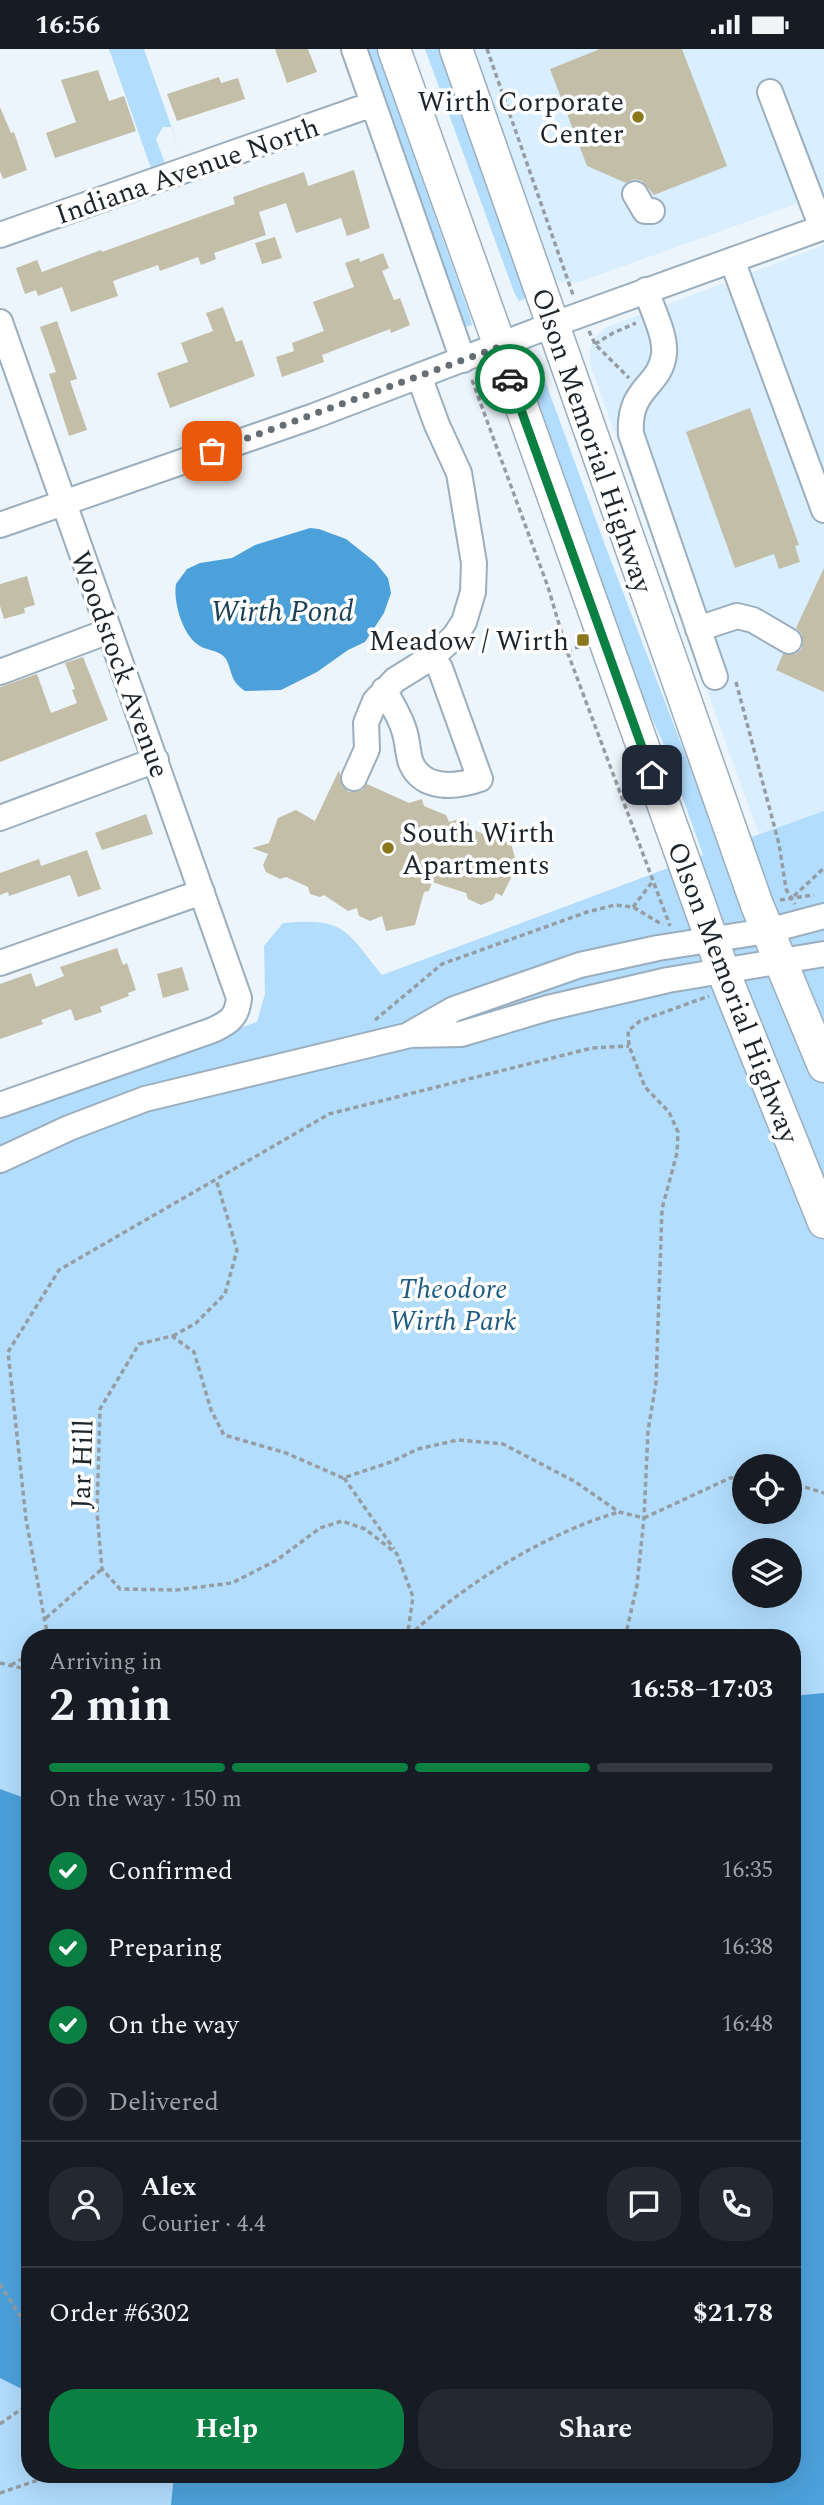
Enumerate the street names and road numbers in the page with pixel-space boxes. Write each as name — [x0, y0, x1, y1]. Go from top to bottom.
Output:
street label: Indiana Avenue North — [50, 106, 325, 237]
street label: Olson Memorial Highway — [519, 282, 665, 600]
street label: Woodstock Avenue — [59, 545, 181, 784]
street label: Olson Memorial Highway — [655, 835, 811, 1151]
street label: Jar Hill — [59, 1418, 106, 1510]

